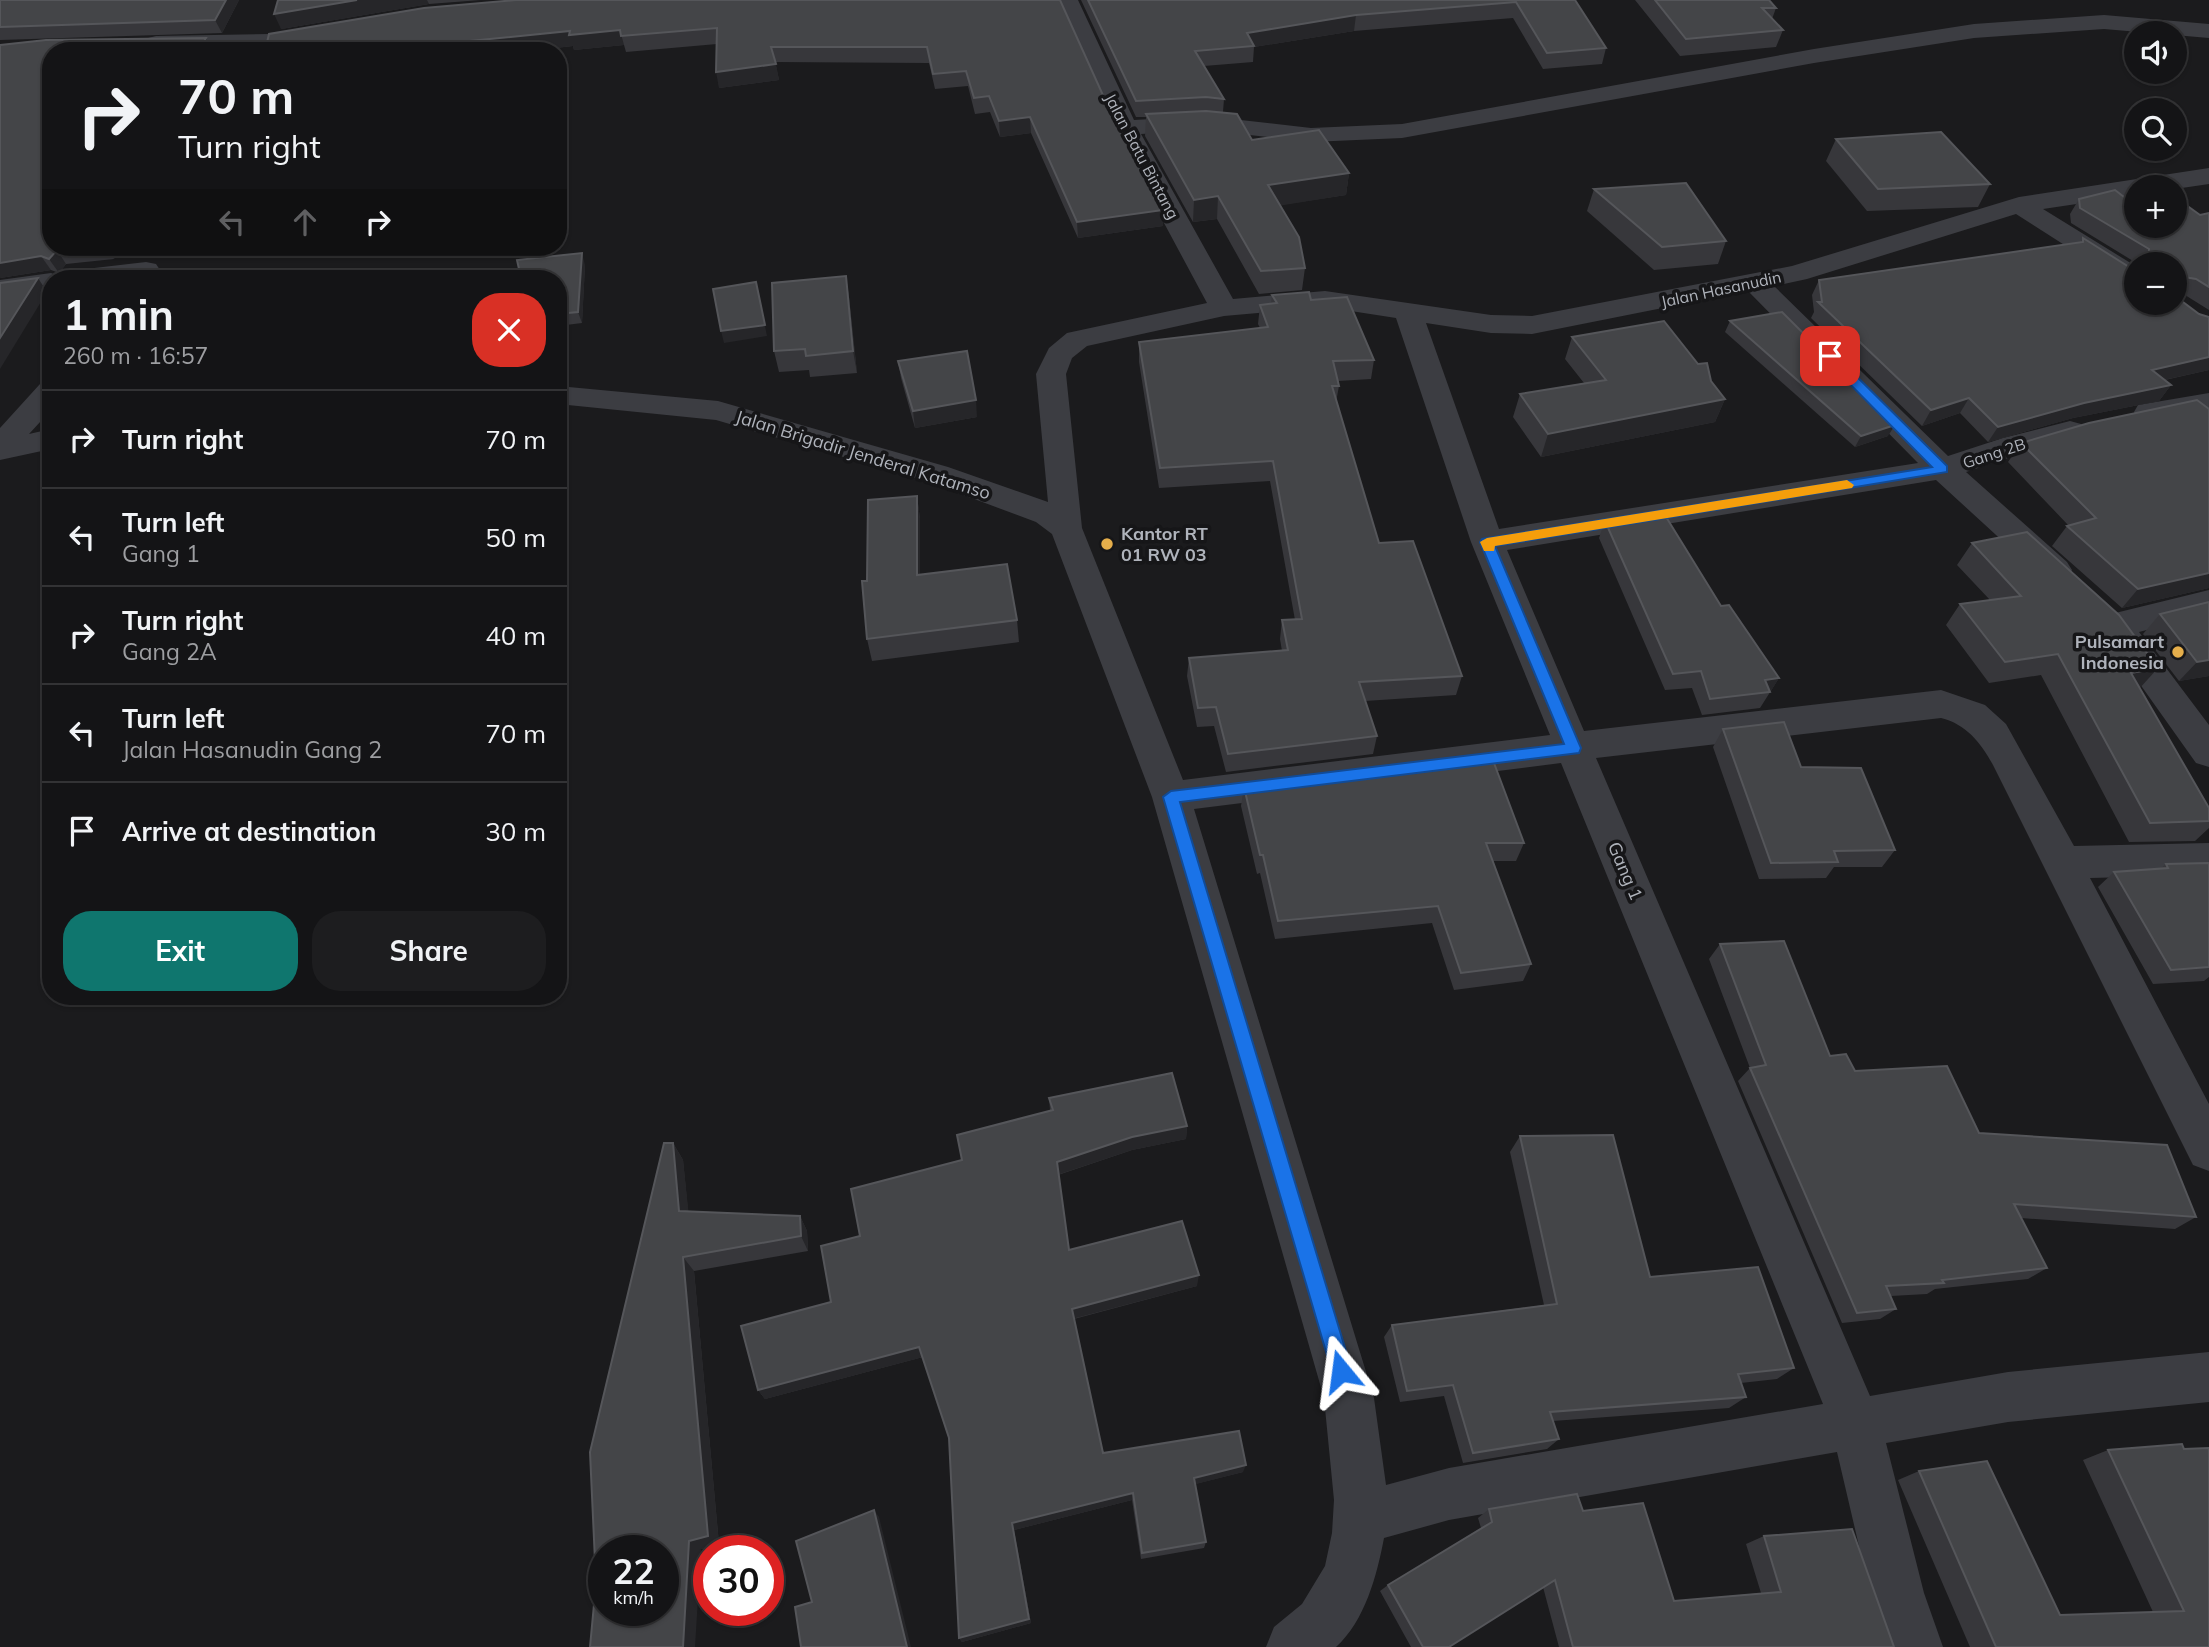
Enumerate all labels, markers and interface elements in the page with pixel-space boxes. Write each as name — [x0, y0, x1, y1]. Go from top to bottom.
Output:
map controls — [2124, 21, 2187, 315]
button: sound — [2124, 21, 2187, 84]
text: 70 m — [178, 65, 294, 126]
icon: right — [63, 70, 154, 161]
street label: Jalan Batu Bintang — [1100, 90, 1184, 222]
button: search — [2124, 98, 2187, 161]
text: Turn right — [178, 126, 321, 166]
button: + — [2124, 175, 2187, 238]
icon: left — [213, 203, 251, 241]
icon: ahead — [286, 203, 324, 241]
icon: right — [359, 203, 397, 241]
button: − — [2124, 252, 2187, 315]
street label: Jalan Hasanudin — [1659, 266, 1783, 312]
text: 1 min — [63, 288, 174, 341]
button: close — [472, 293, 546, 367]
pin — [1800, 326, 1860, 386]
icon: arrive — [1811, 337, 1849, 375]
text: 260 m · 16:57 — [63, 341, 208, 370]
street label: Jalan Brigadir Jenderal Katamso — [733, 405, 993, 504]
icon: right — [63, 420, 101, 458]
text: Turn right — [122, 423, 243, 456]
text: 70 m — [485, 423, 546, 456]
street label: Gang 2B — [1960, 433, 2028, 473]
text: Turn left — [122, 506, 224, 539]
icon: left — [63, 518, 101, 556]
text: 50 m — [485, 521, 546, 554]
place label: Kantor RT 01 RW 03 — [1121, 522, 1208, 566]
marker: Kantor RT 01 RW 03 — [1099, 536, 1115, 552]
text: Gang 1 — [122, 539, 200, 568]
text: Turn right — [122, 604, 243, 637]
icon: right — [63, 616, 101, 654]
text: 40 m — [485, 619, 546, 652]
place label: Pulsamart Indonesia — [2075, 630, 2164, 674]
text: Gang 2A — [122, 637, 217, 666]
marker: Pulsamart Indonesia — [2170, 644, 2186, 660]
text: Turn left — [122, 702, 224, 735]
icon: left — [63, 714, 101, 752]
text: 70 m — [485, 717, 546, 750]
text: Jalan Hasanudin Gang 2 — [122, 735, 382, 764]
icon: arrive — [63, 812, 101, 850]
text: Arrive at destination — [122, 815, 377, 848]
text: 30 m — [485, 815, 546, 848]
street label: Gang 1 — [1603, 838, 1648, 903]
button: Exit — [63, 911, 298, 991]
button: Share — [312, 911, 546, 991]
position arrow — [1304, 1334, 1378, 1408]
speed limit sign: 30 — [693, 1535, 784, 1626]
text: 22 — [612, 1549, 655, 1593]
text: km/h — [613, 1586, 654, 1609]

